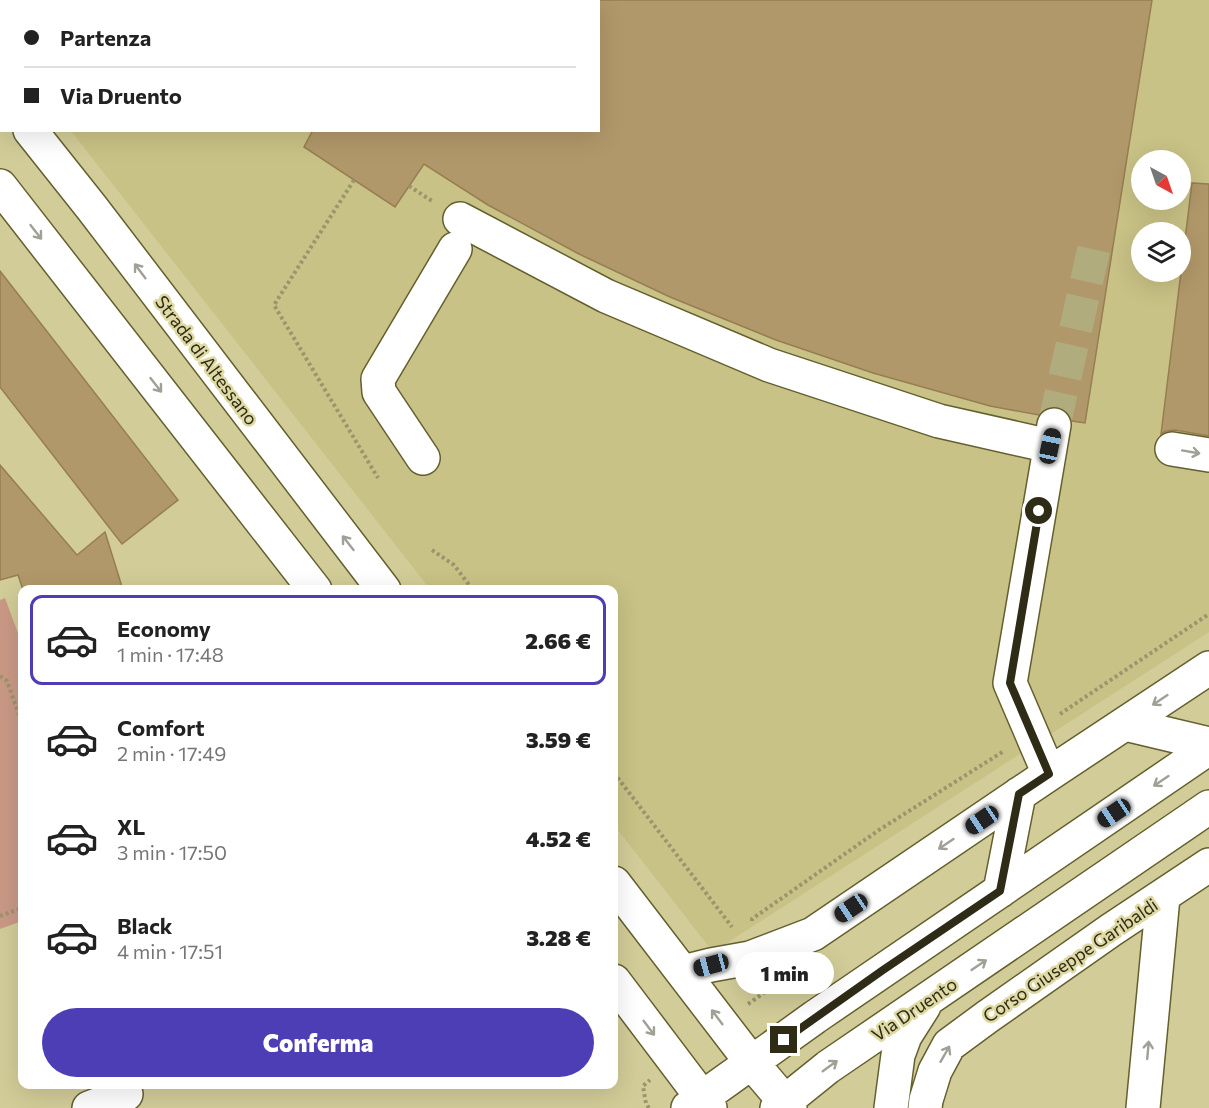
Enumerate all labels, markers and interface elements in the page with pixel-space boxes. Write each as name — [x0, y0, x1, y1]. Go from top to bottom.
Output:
text: Partenza — [60, 24, 151, 51]
text: Via Druento — [60, 82, 182, 109]
north arrow — [1131, 150, 1191, 210]
map controls — [1131, 150, 1191, 282]
button: layers — [1131, 222, 1191, 282]
one-way arrow — [30, 223, 42, 239]
one-way arrow — [134, 264, 147, 280]
street label: Strada di Altessano — [151, 291, 263, 429]
one-way arrow — [149, 377, 162, 393]
car — [1037, 427, 1063, 465]
one-way arrow — [1180, 447, 1200, 458]
route start — [1025, 497, 1052, 524]
one-way arrow — [341, 535, 354, 551]
icon: car — [45, 613, 99, 667]
text: Economy — [117, 615, 211, 642]
text: 2.66 € — [525, 627, 591, 654]
text: 1 min · 17:48 — [117, 642, 224, 666]
one-way arrow — [1153, 694, 1169, 706]
icon: car — [45, 712, 99, 766]
text: Comfort — [117, 714, 205, 741]
text: 3.59 € — [526, 726, 591, 753]
text: 2 min · 17:49 — [117, 741, 226, 765]
one-way arrow — [1153, 775, 1169, 787]
car — [1094, 795, 1134, 831]
car — [962, 802, 1002, 838]
icon: car — [45, 811, 99, 865]
text: XL — [117, 813, 145, 840]
text: 4.52 € — [526, 825, 591, 852]
one-way arrow — [939, 838, 955, 850]
text: 3 min · 17:50 — [117, 840, 227, 864]
car — [831, 890, 871, 926]
street label: Corso Giuseppe Garibaldi — [978, 893, 1162, 1027]
icon: car — [45, 910, 99, 964]
text: Black — [117, 912, 172, 939]
text: 3.28 € — [526, 924, 591, 951]
text: 4 min · 17:51 — [117, 939, 223, 963]
car — [691, 952, 731, 978]
callout: 1 min — [734, 953, 834, 995]
one-way arrow — [970, 958, 987, 971]
text: 1 min — [760, 961, 809, 985]
street label: Via Druento — [867, 972, 961, 1046]
button: Conferma — [42, 1008, 594, 1077]
one-way arrow — [710, 1009, 723, 1025]
one-way arrow — [643, 1019, 655, 1035]
route end — [770, 1026, 797, 1053]
one-way arrow — [1143, 1040, 1154, 1060]
one-way arrow — [939, 1046, 951, 1063]
one-way arrow — [822, 1059, 838, 1072]

